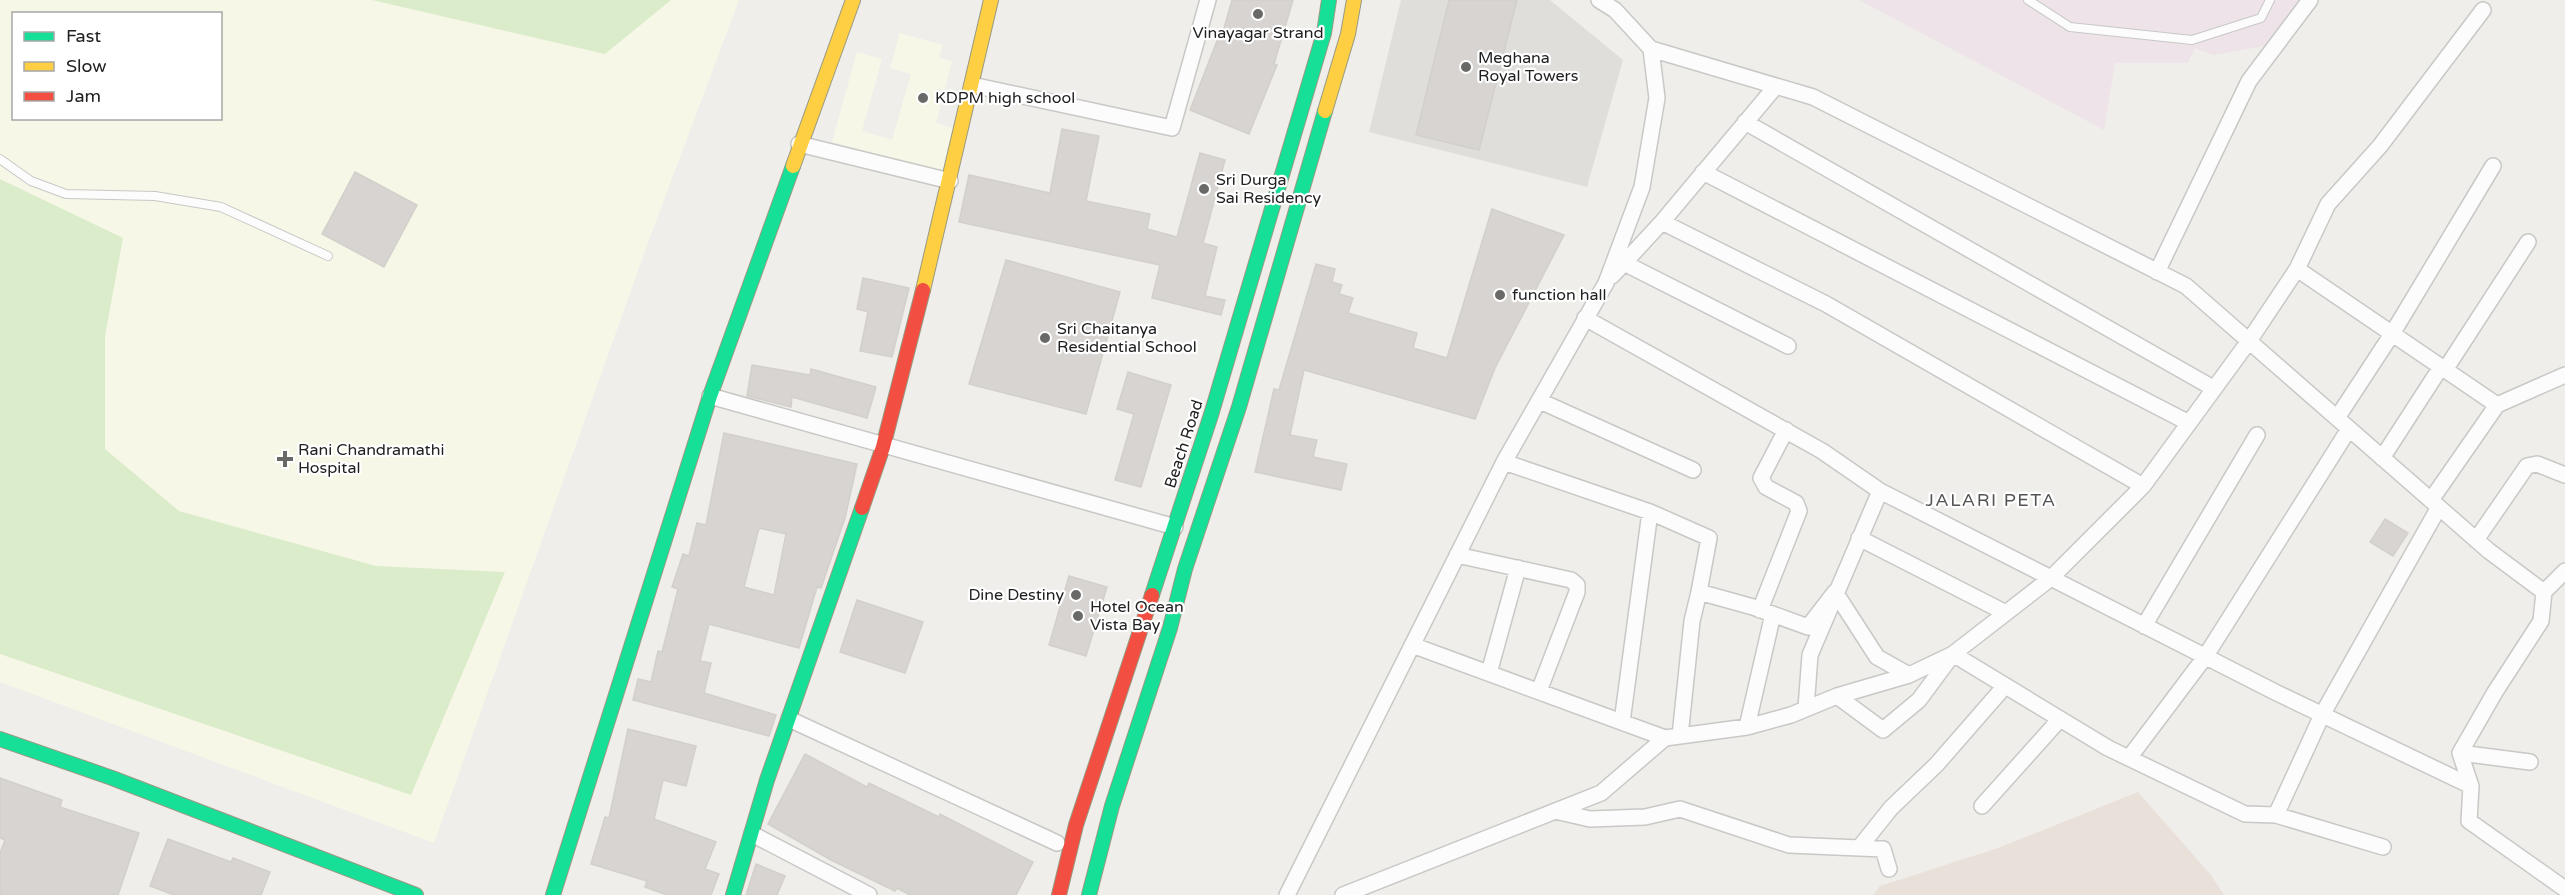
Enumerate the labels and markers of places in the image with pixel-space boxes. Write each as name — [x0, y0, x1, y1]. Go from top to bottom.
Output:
marker: Vinayagar Strand — [1251, 7, 1265, 21]
place label: Vinayagar Strand — [1193, 23, 1323, 43]
place label: Meghana Royal Towers — [1478, 48, 1578, 86]
marker: Meghana Royal Towers — [1459, 60, 1473, 74]
place label: KDPM high school — [935, 88, 1075, 108]
marker: KDPM high school — [916, 91, 930, 105]
place label: Sri Durga Sai Residency — [1216, 170, 1322, 208]
marker: Sri Durga Sai Residency — [1197, 182, 1211, 196]
place label: function hall — [1512, 285, 1607, 305]
marker: function hall — [1493, 288, 1507, 302]
place label: Sri Chaitanya Residential School — [1057, 319, 1197, 357]
marker: Sri Chaitanya Residential School — [1038, 331, 1052, 345]
place label: Rani Chandramathi Hospital — [298, 440, 444, 478]
marker: Rani Chandramathi Hospital — [276, 450, 294, 468]
place label: Dine Destiny — [969, 585, 1064, 605]
marker: Dine Destiny — [1069, 588, 1083, 602]
place label: Hotel Ocean Vista Bay — [1090, 597, 1184, 635]
marker: Hotel Ocean Vista Bay — [1071, 609, 1085, 623]

